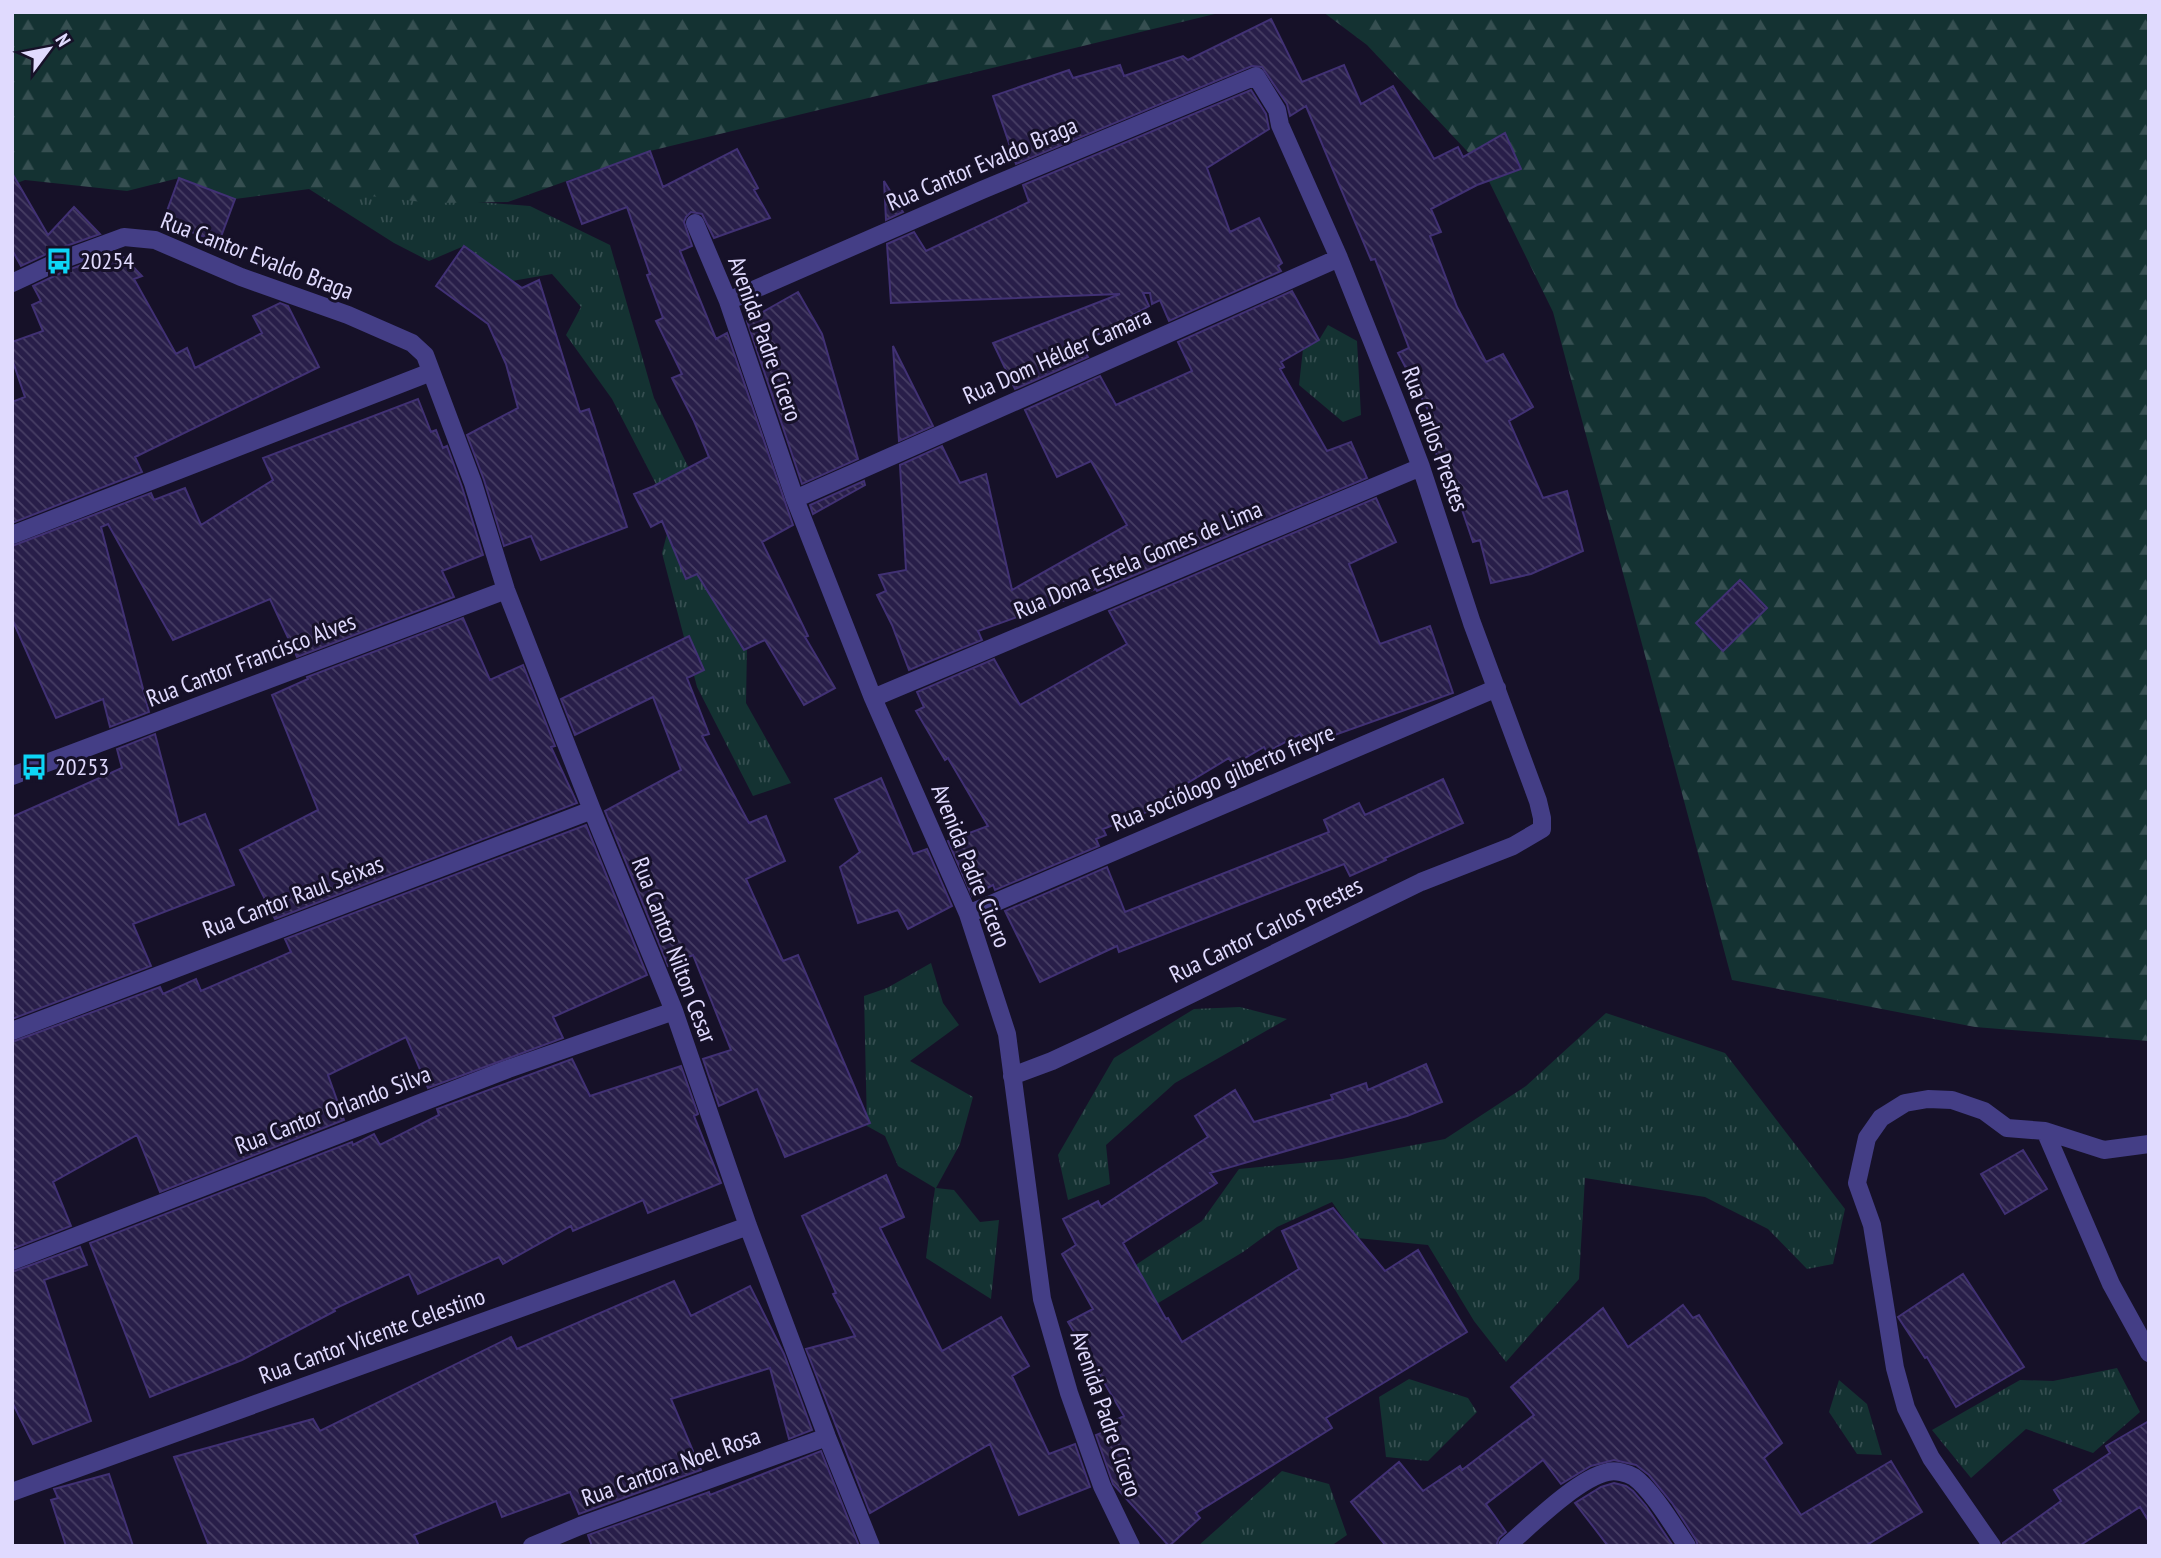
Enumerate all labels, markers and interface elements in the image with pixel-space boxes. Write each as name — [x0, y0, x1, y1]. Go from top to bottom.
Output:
north arrow — [14, 14, 84, 84]
text: N — [51, 29, 76, 51]
street label: Rua Cantor Evaldo Braga — [882, 109, 1082, 218]
street label: Rua Cantor Evaldo Braga — [156, 205, 358, 307]
place label: 20254 — [80, 245, 134, 276]
bus stop icon: 20254 — [44, 246, 74, 276]
street label: Avenida Padre Cicero — [721, 252, 810, 426]
street label: Rua Dom Hélder Camara — [958, 300, 1156, 411]
street label: Rua Carlos Prestes — [1395, 362, 1476, 515]
street label: Rua Dona Estela Gomes de Lima — [1009, 493, 1267, 626]
street label: Rua Cantor Francisco Alves — [142, 605, 360, 714]
street label: Rua sociólogo gilberto freyre — [1107, 717, 1339, 839]
place label: 20253 — [55, 751, 109, 782]
bus stop icon: 20253 — [19, 752, 49, 782]
street label: Avenida Padre Cicero — [925, 780, 1018, 952]
street label: Rua Cantor Raul Seixas — [198, 848, 388, 945]
street label: Rua Cantor Nilton Cesar — [625, 853, 724, 1047]
street label: Rua Cantor Carlos Prestes — [1164, 869, 1367, 990]
street label: Rua Cantor Orlando Silva — [231, 1058, 435, 1161]
street label: Rua Cantor Vicente Celestino — [255, 1280, 489, 1391]
street label: Avenida Padre Cicero — [1064, 1327, 1149, 1501]
street label: Rua Cantora Noel Rosa — [577, 1420, 764, 1513]

